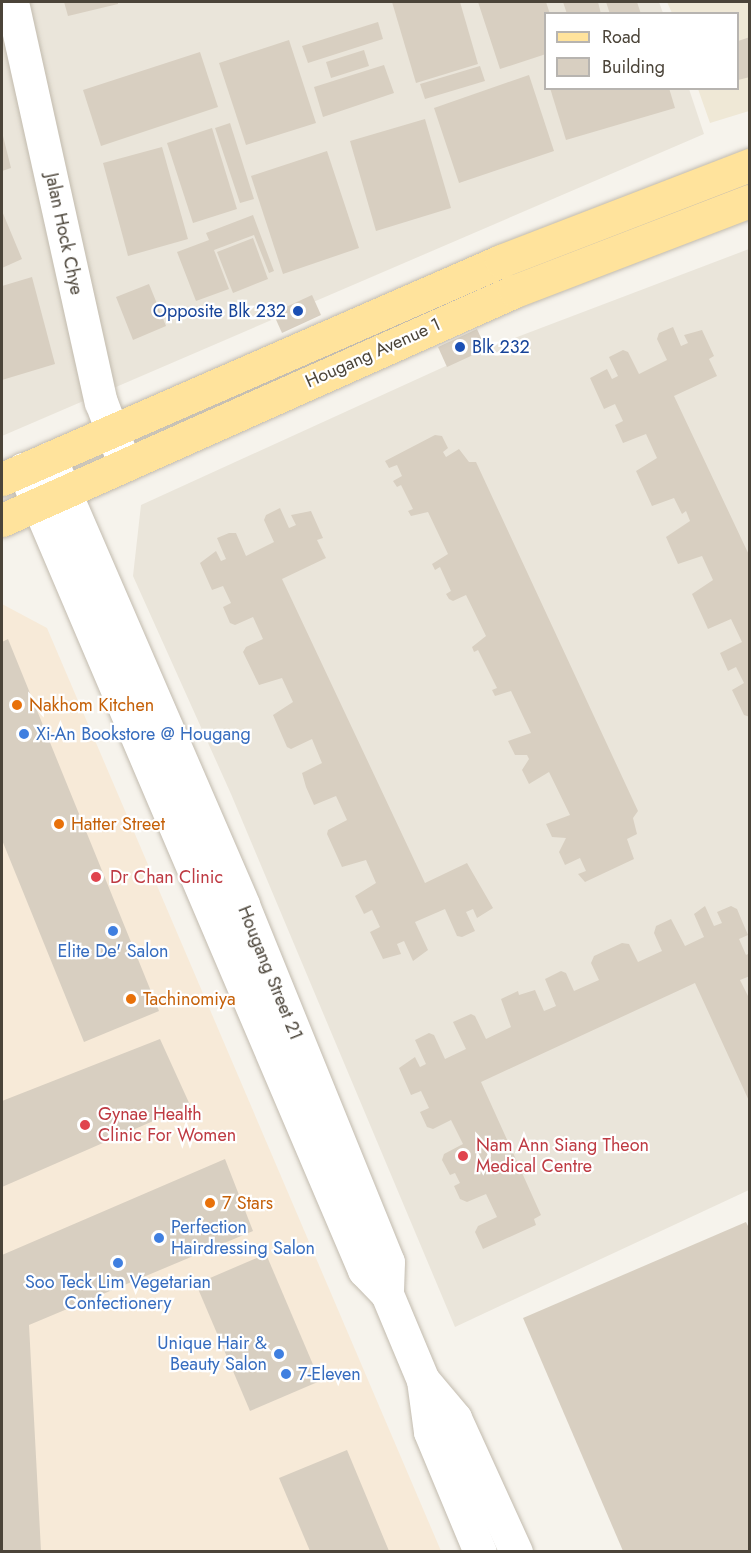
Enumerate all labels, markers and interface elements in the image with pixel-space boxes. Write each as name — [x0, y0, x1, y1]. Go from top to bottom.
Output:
legend — [544, 12, 739, 90]
text: Road — [602, 24, 641, 50]
text: Building — [602, 54, 665, 80]
street label: Jalan Hock Chye — [41, 171, 87, 297]
place label: Opposite Blk 232 — [153, 300, 286, 322]
marker: Opposite Blk 232 — [291, 304, 305, 318]
street label: Hougang Avenue 1 — [302, 313, 444, 393]
place label: Blk 232 — [472, 336, 530, 358]
marker: Blk 232 — [453, 340, 467, 354]
place label: Nakhom Kitchen — [29, 694, 154, 716]
marker: Nakhom Kitchen — [10, 698, 24, 712]
place label: Xi-An Bookstore @ Hougang — [36, 723, 251, 745]
marker: Xi-An Bookstore @ Hougang — [17, 727, 31, 741]
place label: Hatter Street — [71, 813, 165, 835]
marker: Hatter Street — [52, 817, 66, 831]
place label: Dr Chan Clinic — [110, 866, 223, 888]
marker: Dr Chan Clinic — [87, 868, 105, 886]
street label: Hougang Street 21 — [233, 903, 307, 1043]
marker: Elite De' Salon — [106, 924, 120, 938]
place label: Elite De' Salon — [57, 940, 169, 962]
place label: Tachinomiya — [143, 988, 236, 1010]
marker: Tachinomiya — [124, 992, 138, 1006]
place label: Gynae Health Clinic For Women — [98, 1104, 236, 1146]
marker: Gynae Health Clinic For Women — [76, 1116, 94, 1134]
place label: Nam Ann Siang Theon Medical Centre — [476, 1135, 649, 1178]
marker: Nam Ann Siang Theon Medical Centre — [454, 1147, 472, 1165]
place label: 7 Stars — [222, 1192, 273, 1214]
marker: 7 Stars — [203, 1196, 217, 1210]
place label: Perfection Hairdressing Salon — [171, 1217, 315, 1260]
marker: Perfection Hairdressing Salon — [152, 1231, 166, 1245]
marker: Soo Teck Lim Vegetarian Confectionery — [111, 1256, 125, 1270]
place label: Soo Teck Lim Vegetarian Confectionery — [25, 1272, 211, 1314]
place label: Unique Hair & Beauty Salon — [157, 1333, 267, 1376]
marker: Unique Hair & Beauty Salon — [272, 1347, 286, 1361]
place label: 7-Eleven — [298, 1363, 361, 1385]
marker: 7-Eleven — [279, 1367, 293, 1381]

